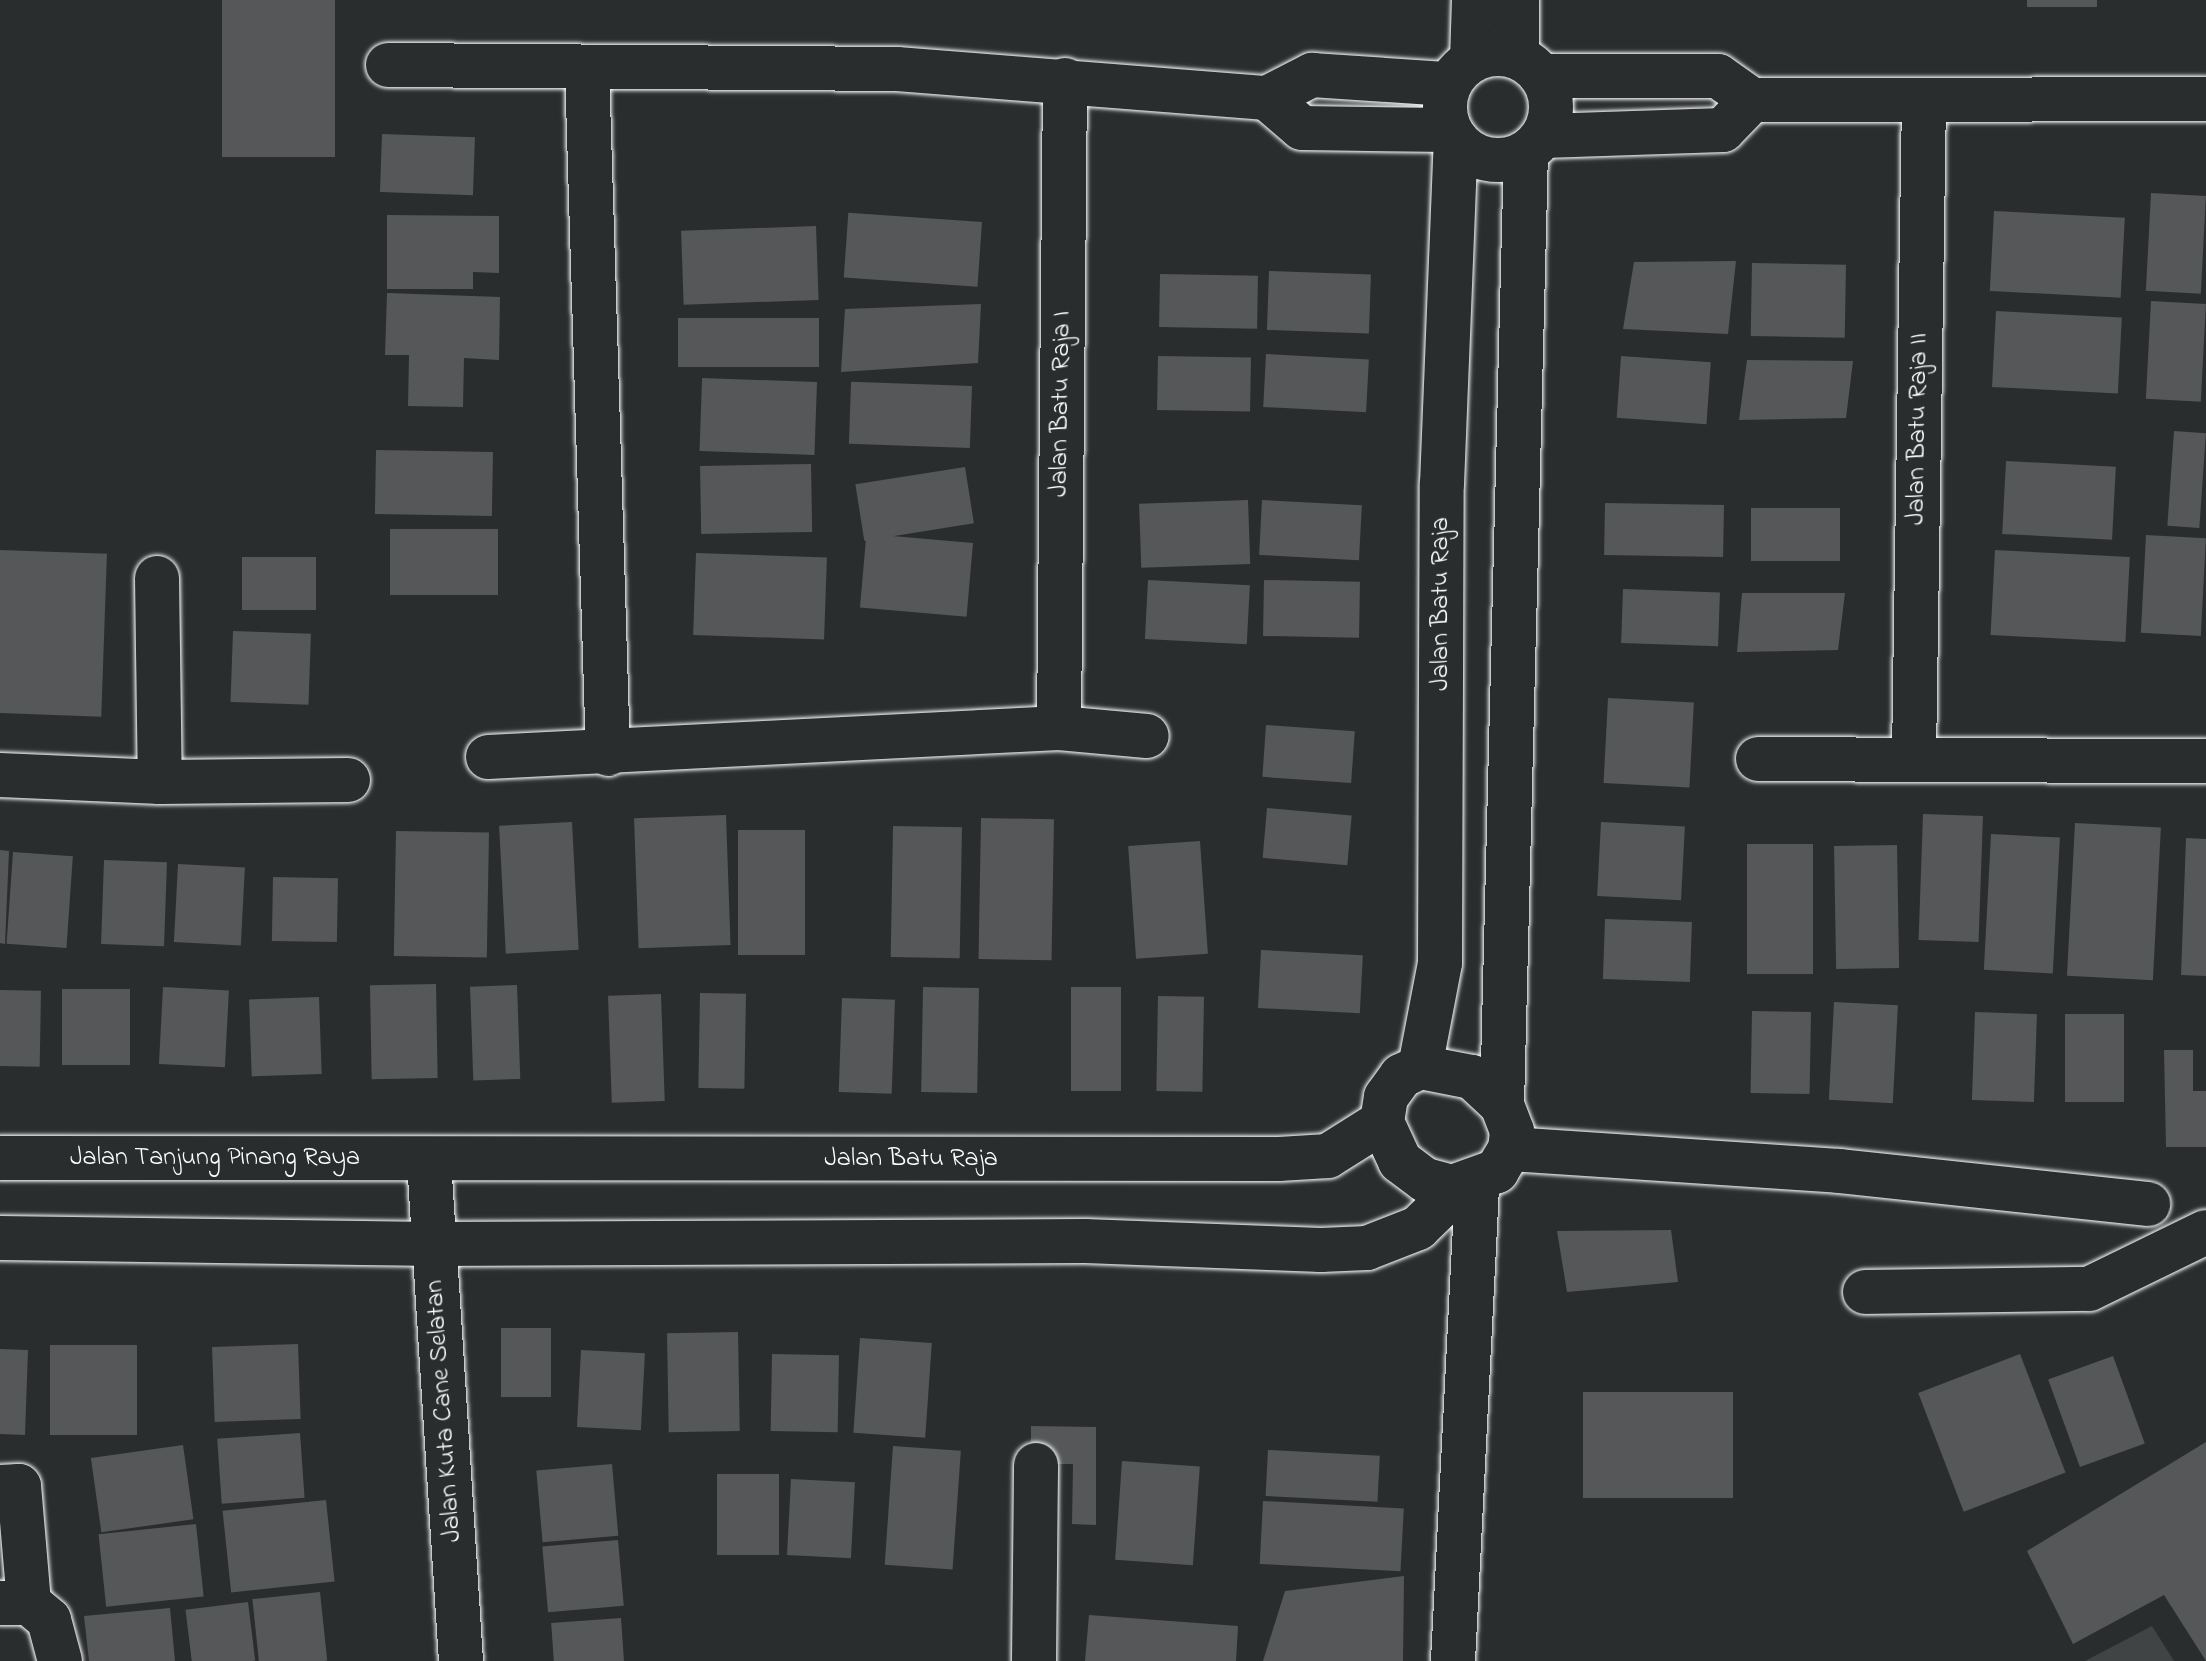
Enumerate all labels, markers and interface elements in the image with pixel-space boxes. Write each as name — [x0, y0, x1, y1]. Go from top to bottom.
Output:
street label: Jalan Batu Raja I — [1045, 311, 1079, 497]
street label: Jalan Batu Raja II — [1902, 333, 1936, 525]
street label: Jalan Batu Raja — [1426, 517, 1458, 691]
street label: Jalan Tanjung Pinang Raya — [70, 1143, 360, 1175]
street label: Jalan Batu Raja — [824, 1144, 998, 1176]
street label: Jalan Kuta Cane Selatan — [420, 1279, 470, 1543]

